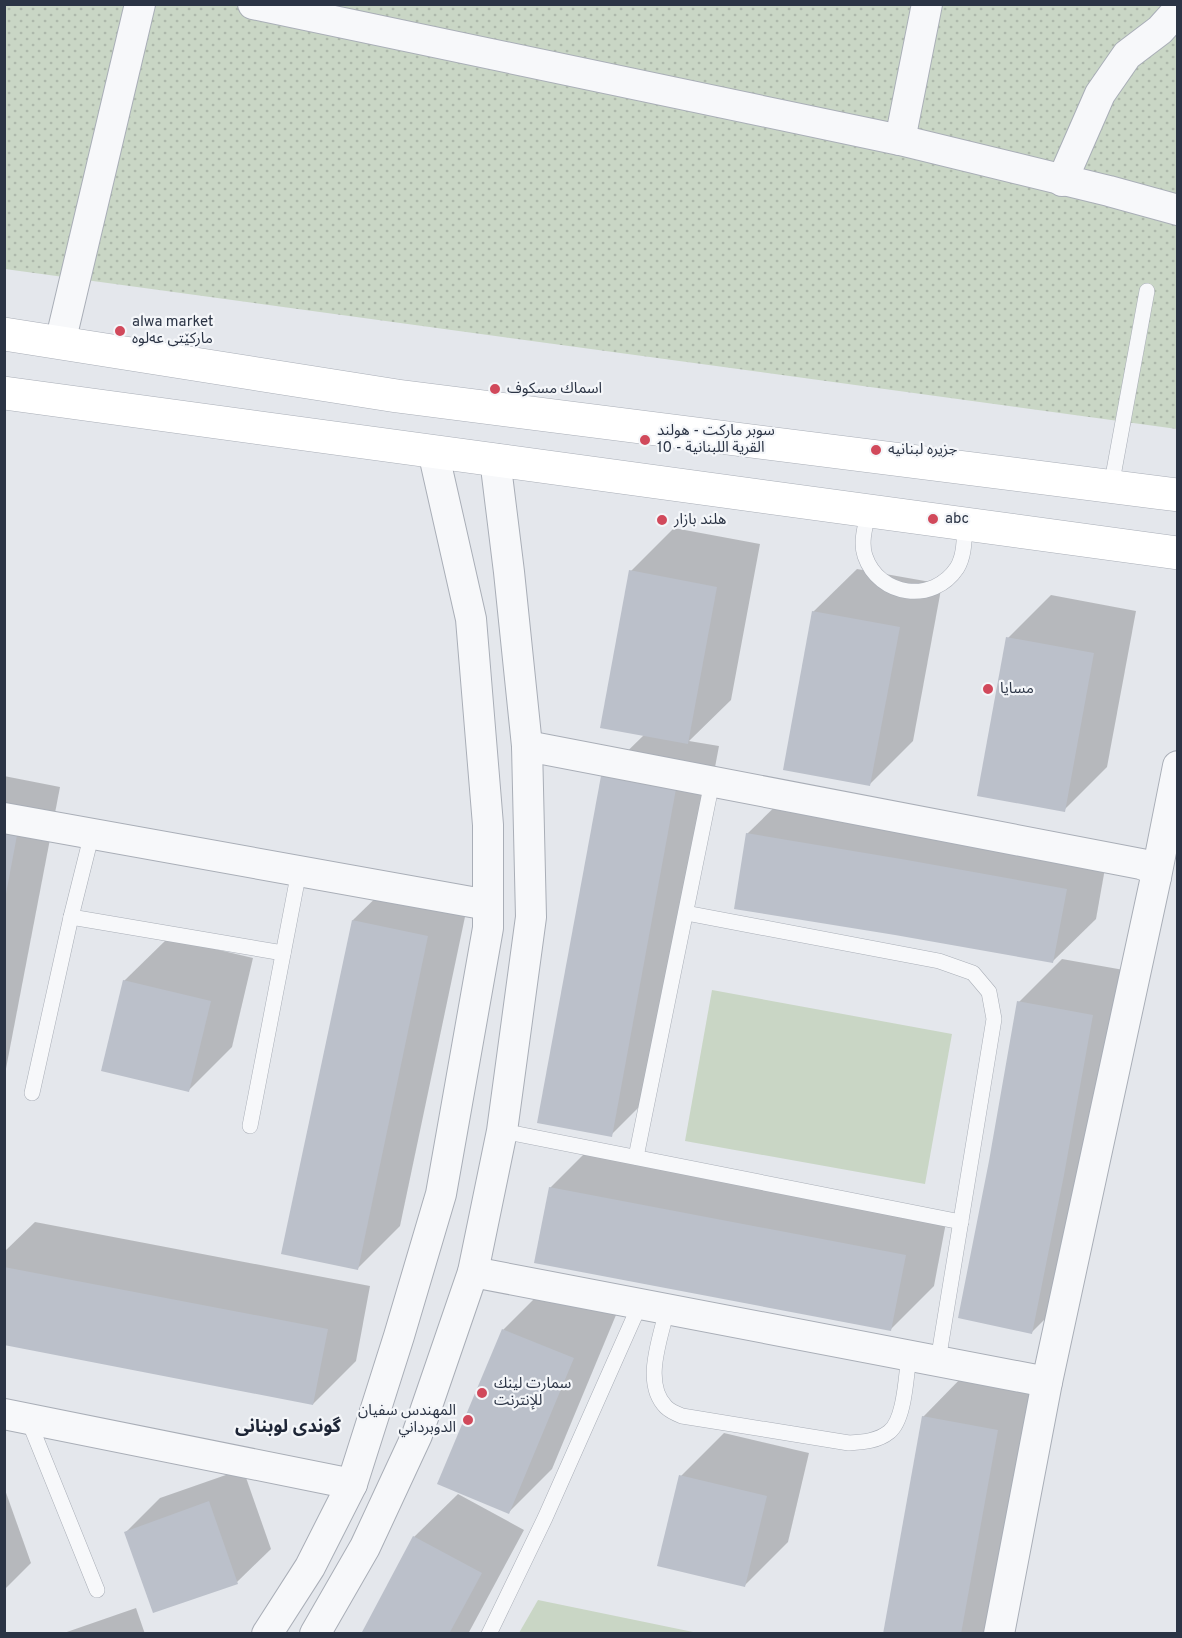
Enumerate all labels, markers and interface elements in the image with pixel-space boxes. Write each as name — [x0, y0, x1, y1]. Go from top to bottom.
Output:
place label: alwa market مارکێتی عەلوە — [132, 313, 214, 349]
marker: alwa market مارکێتی عەلوە — [113, 324, 127, 338]
place label: اسماك مسكوف — [507, 380, 602, 399]
marker: اسماك مسكوف — [488, 382, 502, 396]
place label: سوبر ماركت - هولند 10 - القرية اللبنانية — [657, 422, 775, 458]
marker: سوبر ماركت - هولند 10 - القرية اللبنانية — [638, 433, 652, 447]
place label: جزيره لبنانيه — [888, 441, 957, 460]
marker: جزيره لبنانيه — [869, 443, 883, 457]
place label: abc — [945, 510, 969, 529]
place label: هلند بازار — [673, 511, 726, 530]
marker: abc — [926, 512, 940, 526]
marker: هلند بازار — [655, 513, 669, 527]
place label: مسايا — [1000, 680, 1034, 699]
marker: مسايا — [981, 682, 995, 696]
place label: سمارت لينك للإنترنت — [494, 1375, 571, 1411]
marker: سمارت لينك للإنترنت — [475, 1386, 489, 1400]
place label: المهندس سفيان الدوبرداني — [358, 1402, 456, 1438]
marker: المهندس سفيان الدوبرداني — [461, 1413, 475, 1427]
district label: گوندی لوبنانی — [235, 1416, 342, 1439]

